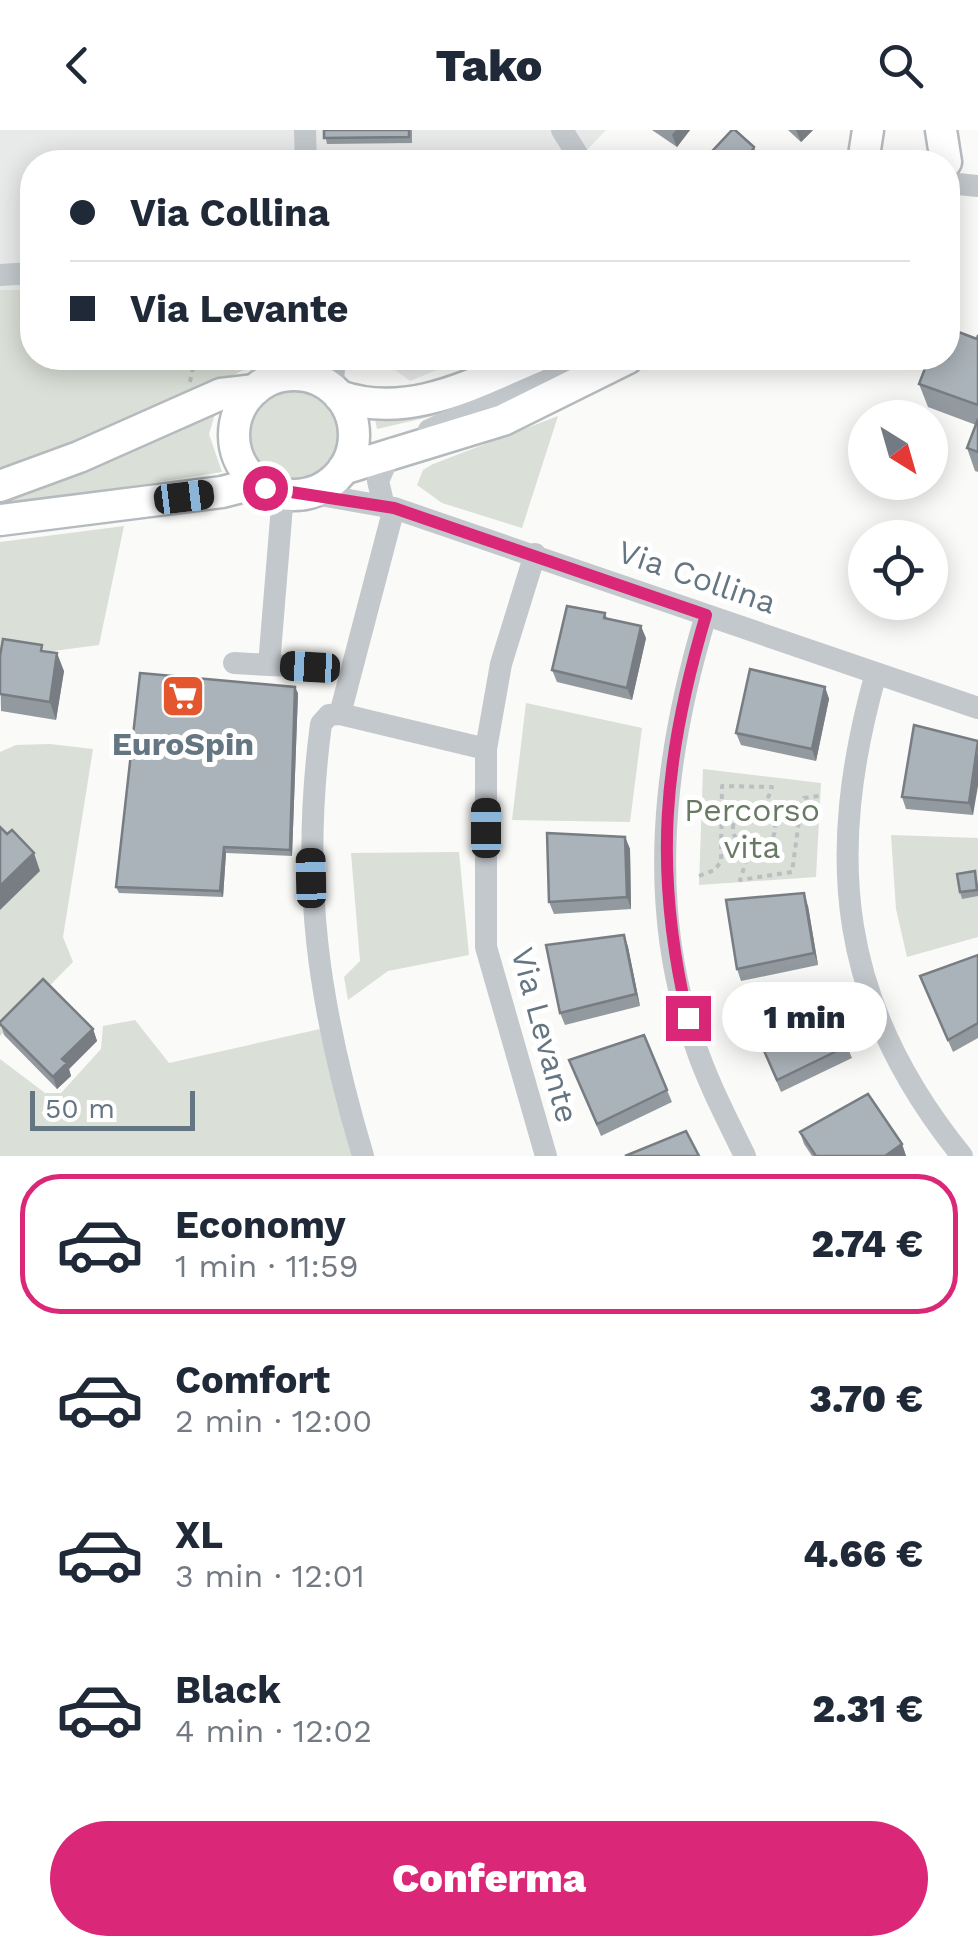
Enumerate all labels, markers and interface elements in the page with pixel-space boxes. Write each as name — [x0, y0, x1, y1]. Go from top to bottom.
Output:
icon: back — [50, 38, 105, 93]
icon: search — [873, 38, 928, 93]
text: Tako — [435, 39, 543, 92]
text: Via Collina — [130, 191, 330, 235]
text: Via Levante — [130, 287, 349, 331]
north arrow — [848, 400, 948, 500]
map controls — [848, 400, 948, 620]
route start — [243, 466, 288, 511]
car — [152, 478, 216, 516]
button: locate — [848, 520, 948, 620]
street label: Via Collina — [613, 532, 781, 622]
car — [279, 650, 341, 684]
supermarket icon: EuroSpin — [160, 673, 206, 719]
place label: EuroSpin — [112, 725, 254, 763]
park label: Percorso vita — [684, 791, 820, 866]
car — [471, 798, 501, 858]
car — [295, 848, 327, 908]
street label: Via Levante — [503, 943, 587, 1127]
callout: 1 min — [723, 983, 888, 1053]
route end — [666, 996, 711, 1041]
text: 1 min — [763, 998, 846, 1036]
scale bar — [30, 1086, 195, 1130]
text: 50 m — [45, 1092, 115, 1125]
icon: car — [55, 1199, 145, 1289]
text: Economy — [175, 1203, 346, 1247]
text: 2.74 € — [811, 1222, 923, 1266]
text: 1 min · 11:59 — [175, 1247, 358, 1285]
icon: car — [55, 1354, 145, 1444]
text: Comfort — [175, 1358, 330, 1402]
text: 3.70 € — [809, 1377, 923, 1421]
text: 2 min · 12:00 — [175, 1402, 372, 1440]
icon: car — [55, 1509, 145, 1599]
text: XL — [175, 1513, 223, 1557]
text: 4.66 € — [803, 1532, 923, 1576]
text: 3 min · 12:01 — [175, 1557, 365, 1595]
icon: car — [55, 1664, 145, 1754]
text: Black — [175, 1668, 281, 1712]
text: 2.31 € — [812, 1687, 923, 1731]
text: 4 min · 12:02 — [175, 1712, 372, 1750]
button: Conferma — [50, 1821, 928, 1936]

